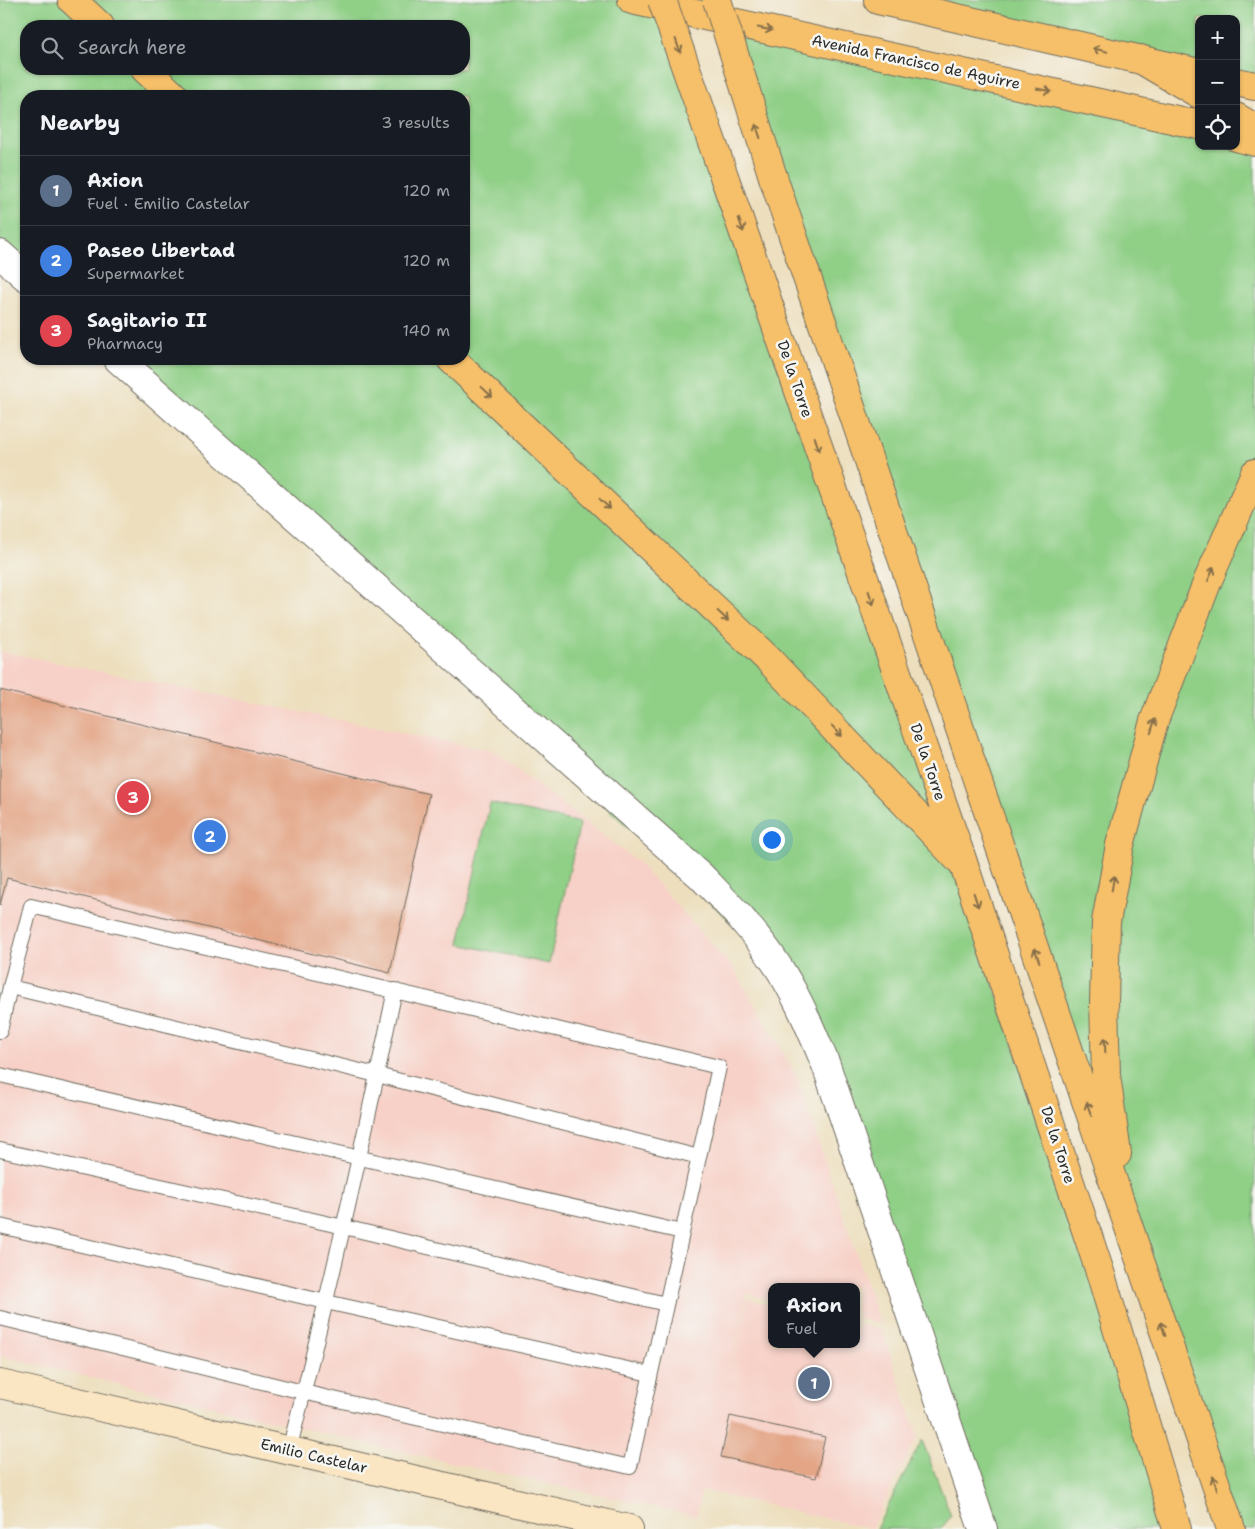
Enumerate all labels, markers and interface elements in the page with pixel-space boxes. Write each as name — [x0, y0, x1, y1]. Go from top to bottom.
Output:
map controls — [1195, 15, 1240, 150]
button: + — [1195, 15, 1240, 60]
search box — [20, 20, 470, 75]
one-way arrow — [757, 25, 773, 34]
street label: Avenida Francisco de Aguirre — [810, 30, 1022, 94]
icon: search — [38, 34, 66, 62]
text: Search here — [78, 35, 187, 60]
one-way arrow — [674, 38, 683, 53]
one-way arrow — [1093, 45, 1109, 54]
button: − — [1195, 60, 1240, 105]
one-way arrow — [1035, 86, 1051, 95]
button: locate — [1195, 105, 1240, 150]
text: Nearby — [40, 109, 120, 137]
text: 3 results — [381, 112, 450, 133]
one-way arrow — [753, 123, 763, 139]
text: Axion — [87, 168, 143, 193]
text: 1 — [52, 180, 60, 201]
text: 120 m — [403, 180, 450, 201]
text: Fuel · Emilio Castelar — [87, 193, 250, 214]
one-way arrow — [736, 217, 746, 233]
text: Paseo Libertad — [87, 238, 235, 263]
text: 2 — [50, 250, 62, 271]
text: 120 m — [403, 250, 450, 271]
text: Supermarket — [87, 263, 184, 284]
text: Sagitario II — [87, 308, 207, 333]
text: 3 — [50, 320, 62, 341]
text: 140 m — [403, 320, 450, 341]
text: Pharmacy — [87, 333, 163, 354]
street label: De la Torre — [773, 338, 817, 420]
one-way arrow — [480, 386, 493, 398]
one-way arrow — [813, 436, 822, 452]
one-way arrow — [598, 498, 611, 510]
one-way arrow — [1207, 567, 1217, 582]
one-way arrow — [867, 590, 876, 605]
one-way arrow — [716, 610, 729, 622]
one-way arrow — [1149, 718, 1159, 734]
street label: De la Torre — [906, 721, 950, 803]
one-way arrow — [831, 724, 843, 737]
pin: 3 — [117, 778, 149, 816]
pin: 2 — [194, 817, 226, 855]
your location — [759, 827, 785, 853]
one-way arrow — [1109, 875, 1119, 891]
one-way arrow — [972, 892, 981, 907]
one-way arrow — [1031, 947, 1041, 963]
one-way arrow — [1101, 1037, 1110, 1053]
one-way arrow — [1083, 1101, 1093, 1117]
street label: De la Torre — [1036, 1104, 1080, 1186]
popup — [768, 1283, 860, 1348]
text: Axion — [786, 1293, 842, 1318]
text: Fuel — [786, 1318, 817, 1339]
one-way arrow — [1158, 1322, 1167, 1337]
pin: 1 — [798, 1364, 830, 1402]
street label: Emilio Castelar — [259, 1434, 369, 1478]
one-way arrow — [1210, 1476, 1219, 1491]

